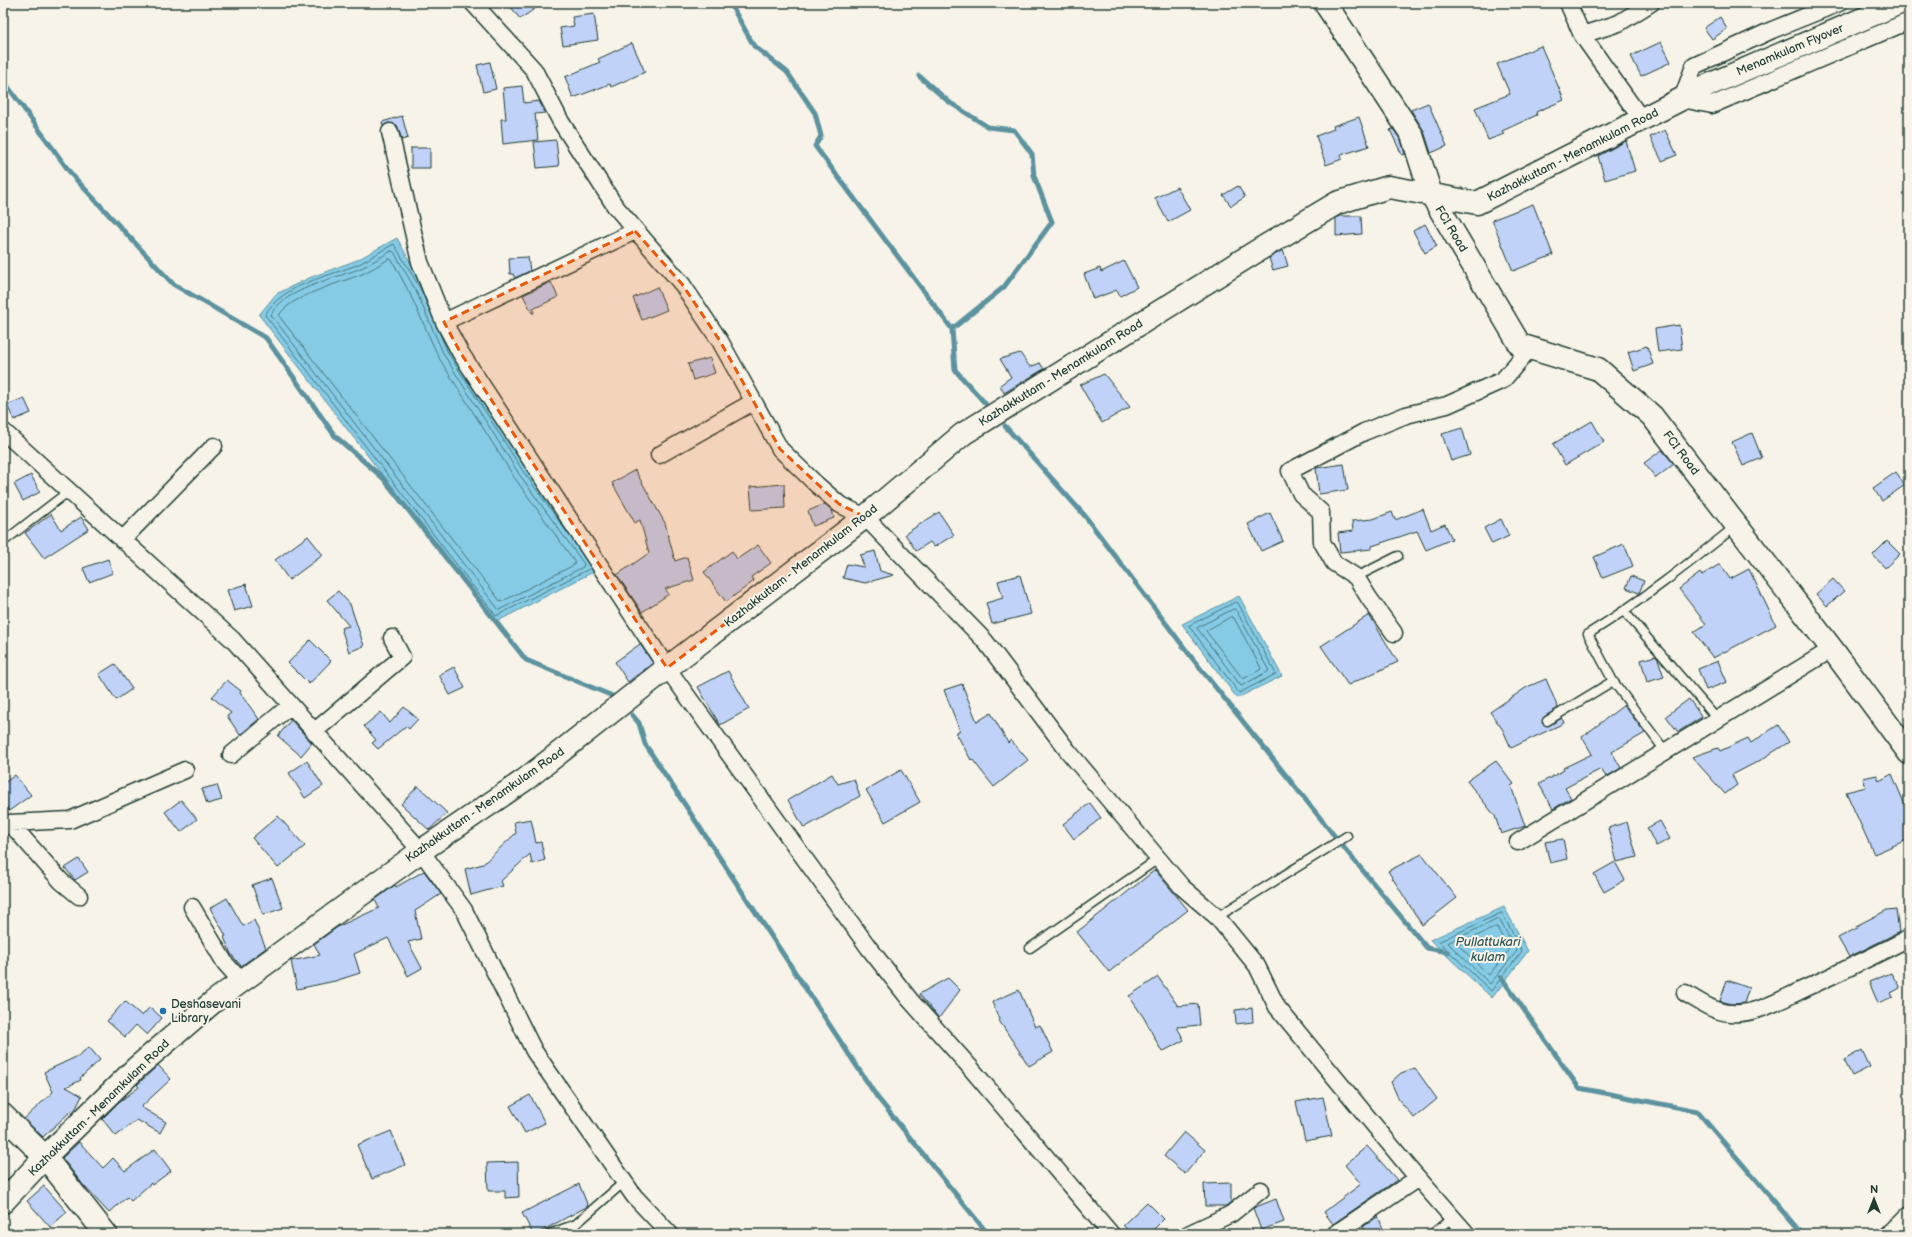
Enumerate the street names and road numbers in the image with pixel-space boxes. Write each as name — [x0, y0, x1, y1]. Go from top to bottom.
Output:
street label: Menamkulam Flyover — [1734, 20, 1846, 79]
street label: Kazhakkuttam - Menamkulam Road — [1485, 105, 1661, 205]
street label: FCI Road — [1431, 203, 1471, 255]
street label: Kazhakkuttam - Menamkulam Road — [976, 316, 1146, 430]
street label: FCI Road — [1659, 428, 1703, 478]
street label: Kazhakkuttam - Menamkulam Road — [721, 501, 881, 631]
street label: Kazhakkuttam - Menamkulam Road — [403, 744, 567, 866]
street label: Kazhakkuttam - Menamkulam Road — [25, 1036, 173, 1180]

